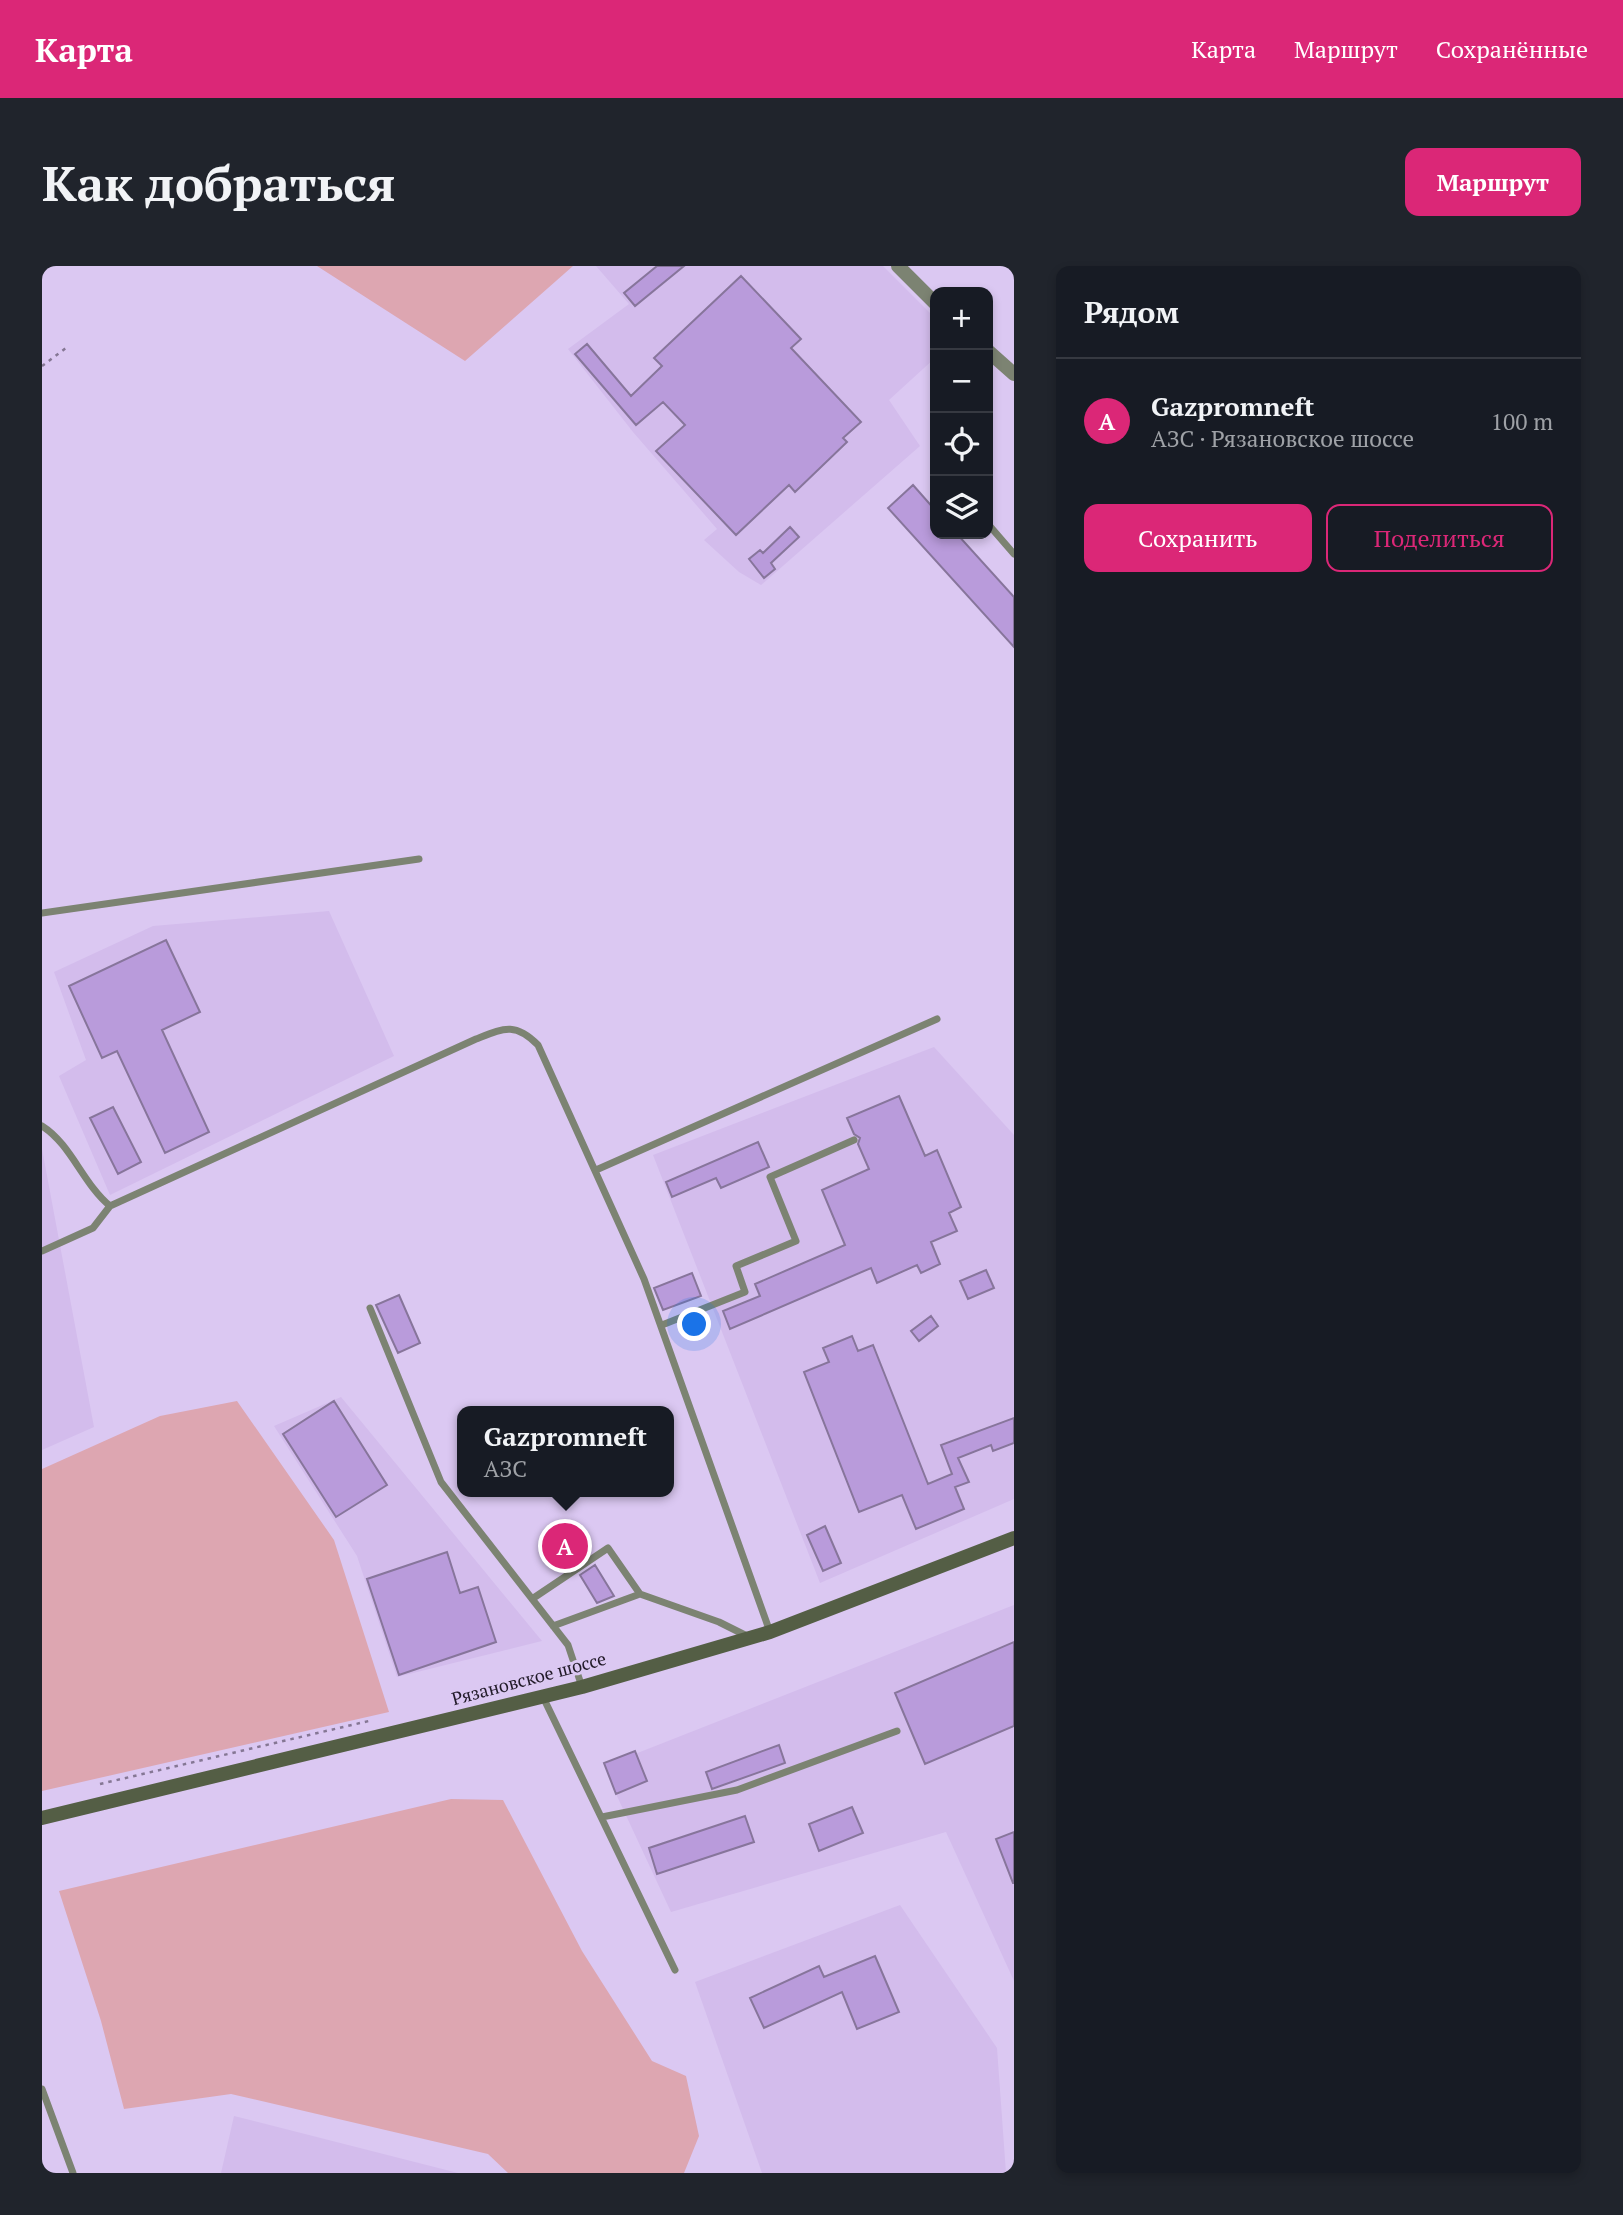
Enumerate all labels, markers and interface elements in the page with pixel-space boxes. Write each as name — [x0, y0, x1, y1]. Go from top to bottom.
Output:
text: Карта — [35, 28, 133, 71]
text: Карта — [1191, 33, 1256, 65]
text: Маршрут — [1294, 33, 1398, 65]
text: Сохранённые — [1436, 33, 1588, 65]
button: Маршрут — [1405, 148, 1581, 216]
text: Как добраться — [42, 150, 396, 215]
map controls — [930, 287, 993, 539]
button: + — [930, 287, 993, 350]
text: Рядом — [1084, 292, 1179, 332]
button: − — [930, 350, 993, 413]
text: Gazpromneft — [1151, 389, 1314, 423]
text: A — [1099, 406, 1115, 437]
text: 100 m — [1491, 406, 1553, 437]
button: locate — [930, 413, 993, 476]
text: АЗС · Рязановское шоссе — [1151, 423, 1414, 454]
button: layers — [930, 476, 993, 539]
button: Сохранить — [1084, 504, 1312, 572]
button: Поделиться — [1326, 504, 1553, 572]
your location — [677, 1307, 711, 1341]
popup — [457, 1406, 674, 1497]
text: Gazpromneft — [484, 1419, 647, 1453]
text: АЗС — [484, 1453, 527, 1484]
pin: A — [542, 1520, 588, 1572]
street label: Рязановское шоссе — [449, 1646, 609, 1710]

